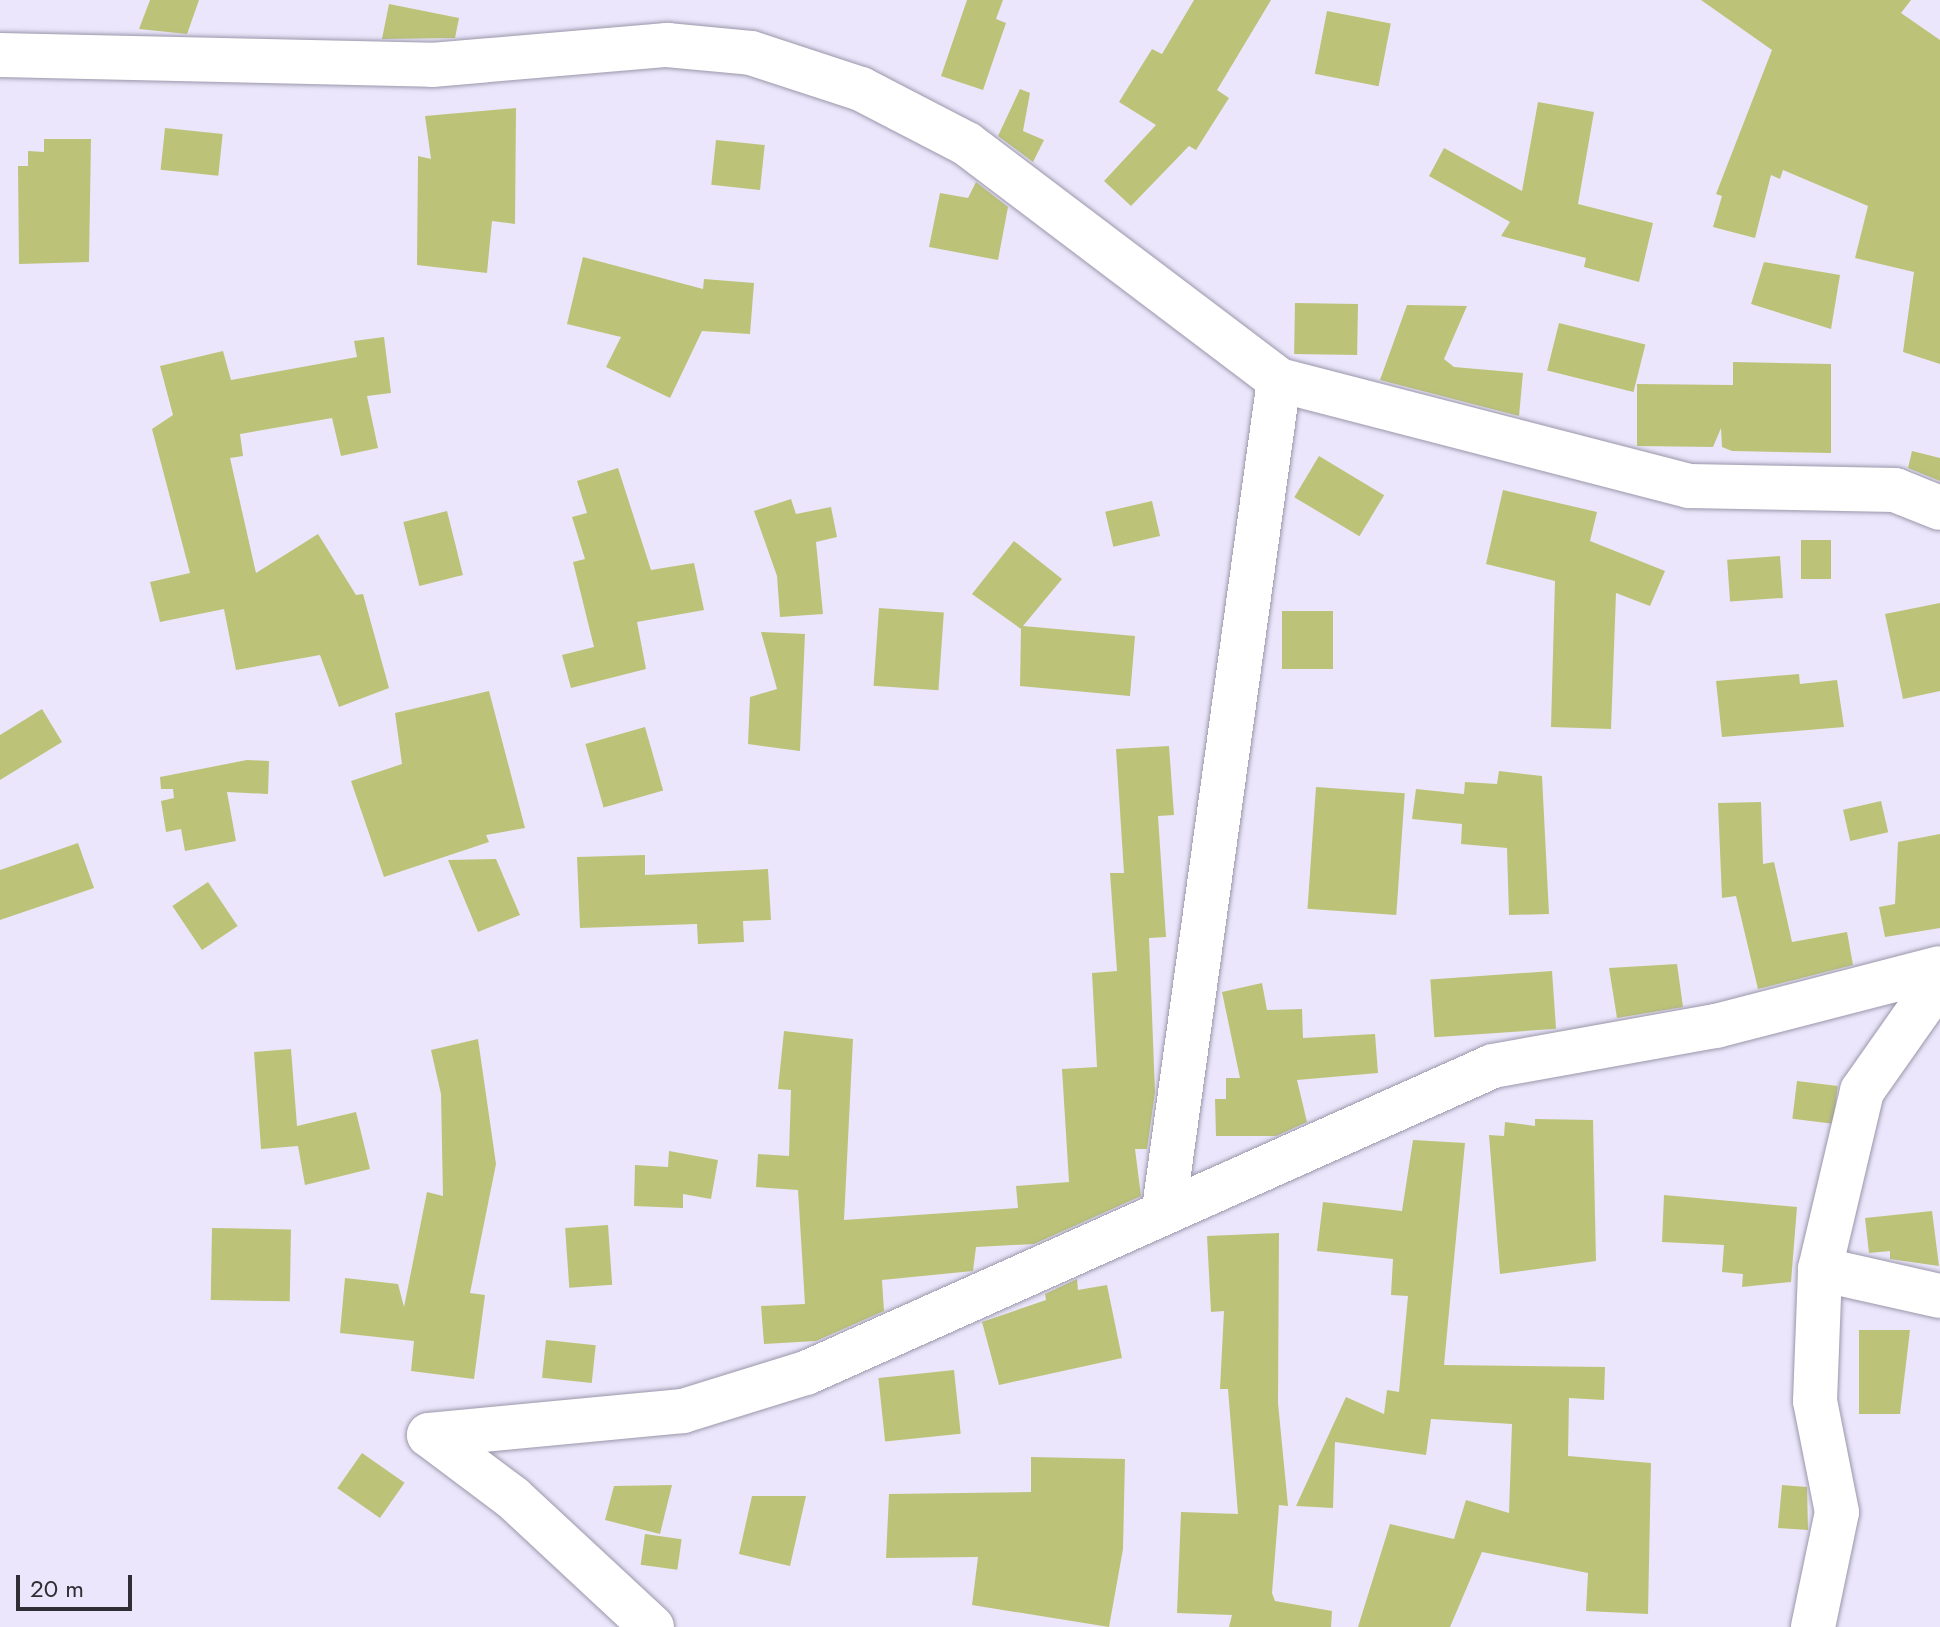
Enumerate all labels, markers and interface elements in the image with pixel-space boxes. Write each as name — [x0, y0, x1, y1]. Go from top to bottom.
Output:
scale bar — [20, 1559, 136, 1609]
text: 20 m — [30, 1571, 84, 1606]

